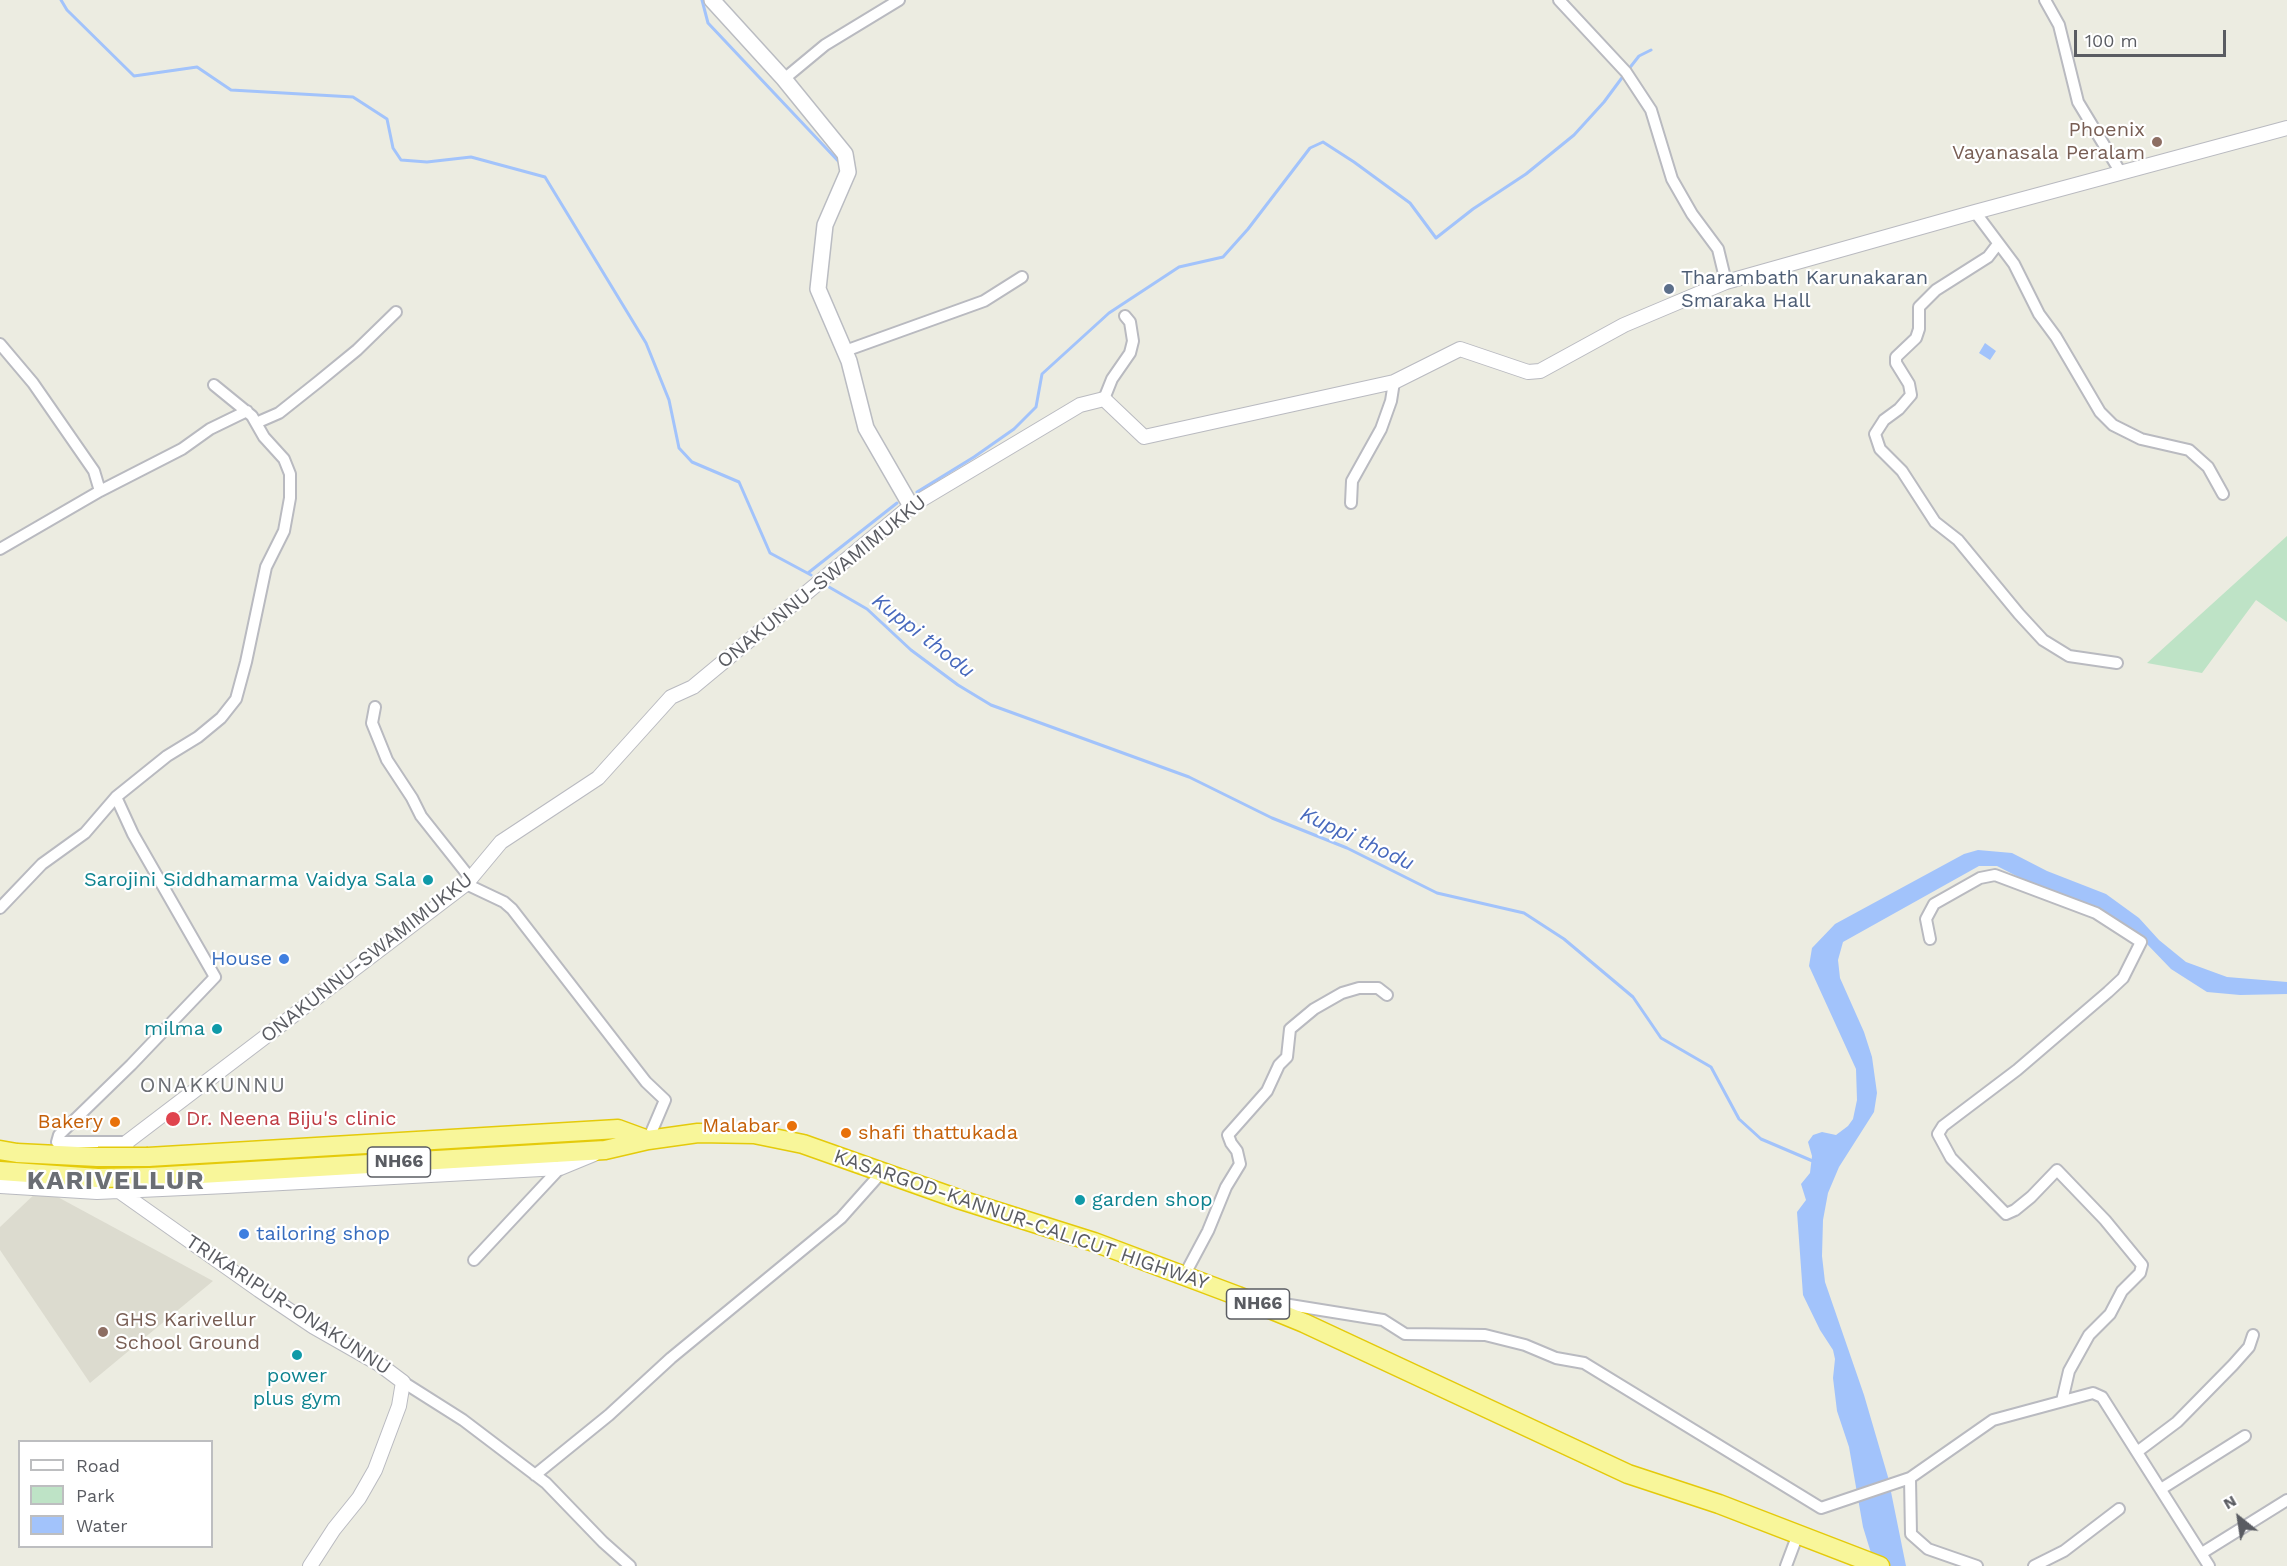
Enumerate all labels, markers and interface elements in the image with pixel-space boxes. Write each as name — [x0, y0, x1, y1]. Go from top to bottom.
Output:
scale bar — [2077, 18, 2228, 56]
text: 100 m — [2085, 30, 2138, 51]
place label: Phoenix Vayanasala Peralam — [1952, 118, 2145, 165]
marker: Phoenix Vayanasala Peralam — [2150, 135, 2164, 149]
place label: Tharambath Karunakaran Smaraka Hall — [1681, 266, 1928, 313]
marker: Tharambath Karunakaran Smaraka Hall — [1662, 282, 1676, 296]
street label: ONAKUNNU-SWAMIMUKKU — [713, 490, 931, 674]
water label: Kuppi thodu — [867, 588, 979, 684]
water label: Kuppi thodu — [1296, 802, 1418, 876]
place label: Sarojini Siddhamarma Vaidya Sala — [84, 868, 416, 892]
street label: ONAKUNNU-SWAMIMUKKU — [256, 868, 478, 1048]
marker: Sarojini Siddhamarma Vaidya Sala — [421, 873, 435, 887]
place label: House — [211, 947, 272, 971]
marker: House — [277, 952, 291, 966]
place label: milma — [144, 1017, 205, 1041]
marker: milma — [210, 1022, 224, 1036]
district label: ONAKKUNNU — [140, 1073, 286, 1099]
place label: Dr. Neena Biju's clinic — [186, 1107, 396, 1131]
place label: Bakery — [38, 1110, 103, 1134]
marker: Dr. Neena Biju's clinic — [164, 1110, 182, 1128]
place label: Malabar — [702, 1114, 780, 1138]
marker: Bakery — [108, 1115, 122, 1129]
marker: Malabar — [785, 1119, 799, 1133]
place label: shafi thattukada — [858, 1121, 1018, 1145]
marker: shafi thattukada — [839, 1126, 853, 1140]
street label: KASARGOD-KANNUR-CALICUT HIGHWAY — [830, 1144, 1212, 1296]
road number: NH66 — [368, 1147, 430, 1177]
district label: KARIVELLUR — [27, 1165, 205, 1197]
place label: garden shop — [1092, 1188, 1213, 1212]
marker: garden shop — [1073, 1193, 1087, 1207]
place label: tailoring shop — [256, 1222, 390, 1246]
marker: tailoring shop — [237, 1227, 251, 1241]
street label: TRIKARIPUR-ONAKUNNU — [181, 1230, 395, 1380]
road number: NH66 — [1226, 1289, 1290, 1319]
place label: GHS Karivellur School Ground — [115, 1308, 260, 1355]
marker: GHS Karivellur School Ground — [96, 1325, 110, 1339]
marker: power plus gym — [290, 1348, 304, 1362]
place label: power plus gym — [253, 1364, 341, 1411]
legend — [18, 1440, 213, 1548]
text: Road — [76, 1455, 120, 1476]
text: Park — [76, 1485, 115, 1506]
north arrow — [2209, 1488, 2269, 1548]
text: N — [2220, 1491, 2240, 1513]
text: Water — [76, 1515, 128, 1536]

